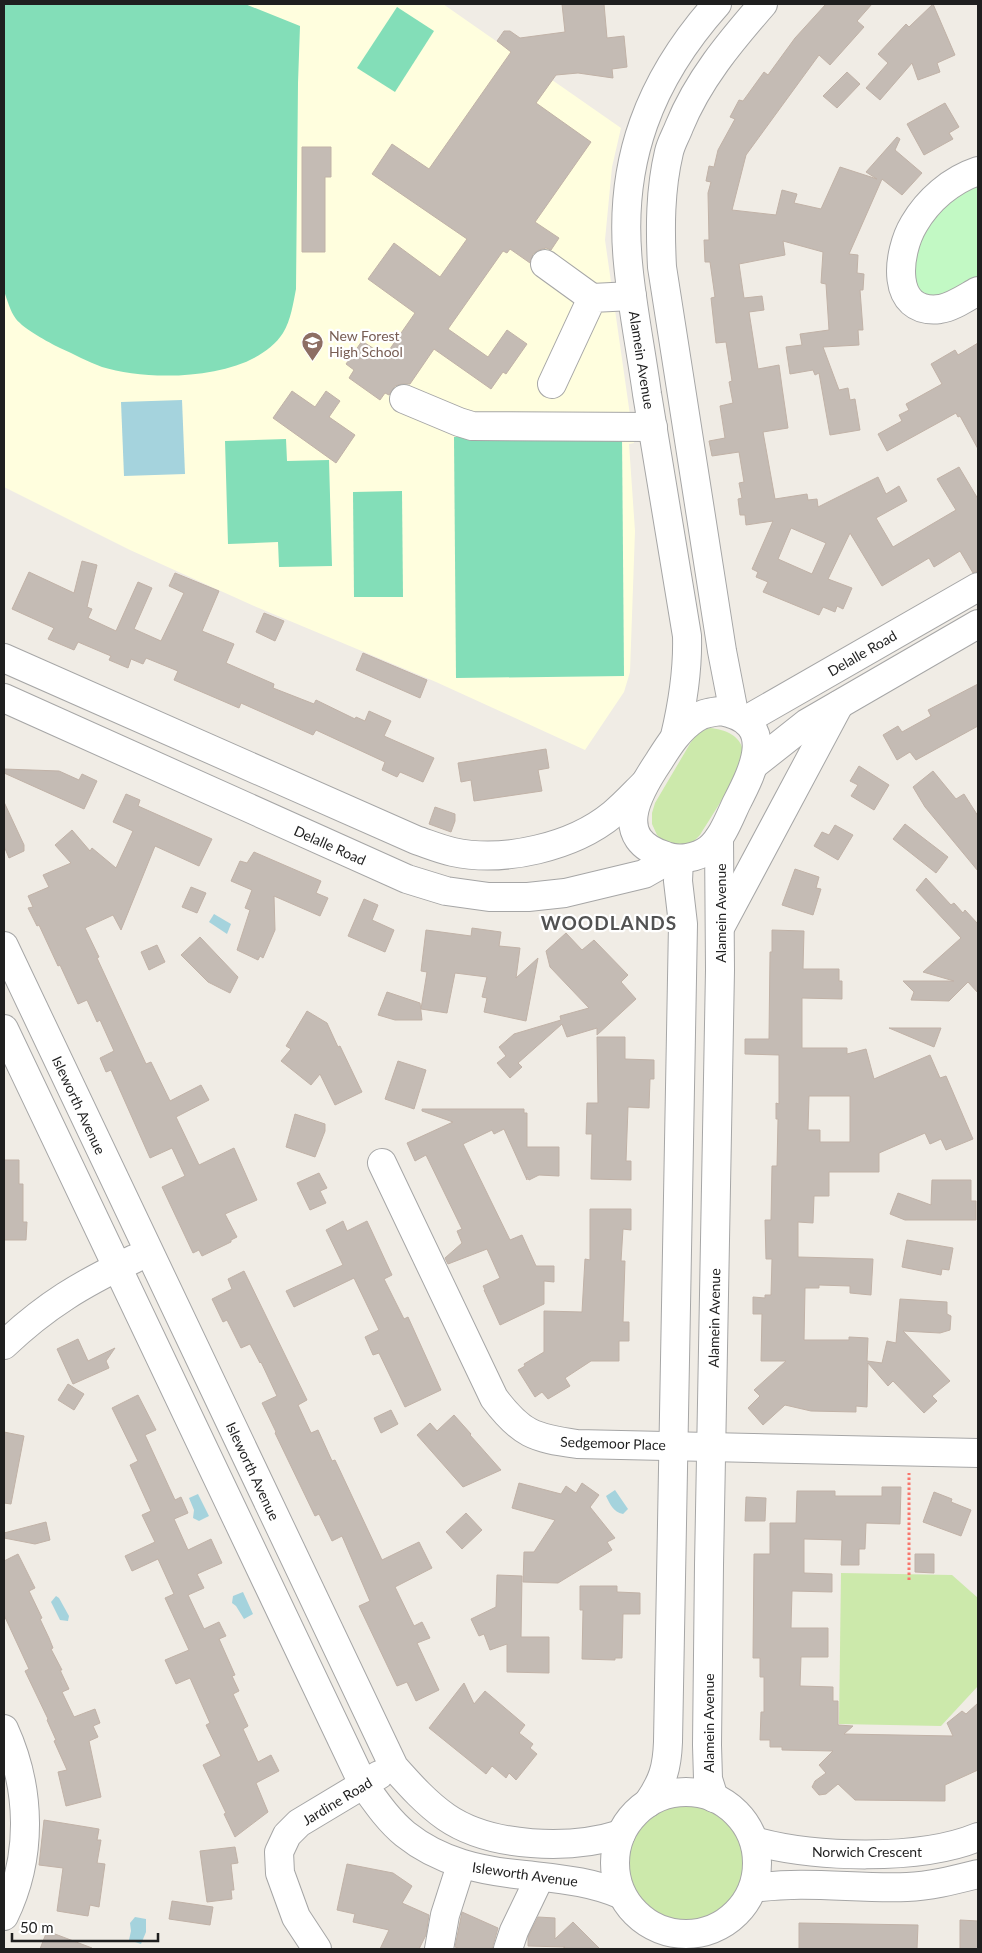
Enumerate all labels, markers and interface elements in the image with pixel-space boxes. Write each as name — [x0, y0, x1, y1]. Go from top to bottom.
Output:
street label: Alamein Avenue — [626, 310, 658, 410]
place label: New Forest High School — [329, 327, 403, 360]
school or university icon: New Forest High School — [301, 331, 325, 362]
street label: Delalle Road — [824, 626, 900, 680]
street label: Delalle Road — [291, 822, 369, 868]
street label: Alamein Avenue — [712, 863, 729, 963]
district label: WOODLANDS — [541, 911, 677, 934]
street label: Isleworth Avenue — [49, 1053, 109, 1157]
street label: Alamein Avenue — [705, 1268, 723, 1368]
street label: Isleworth Avenue — [223, 1419, 283, 1523]
street label: Sedgemoor Place — [560, 1433, 666, 1453]
street label: Alamein Avenue — [700, 1673, 717, 1773]
street label: Jardine Road — [299, 1774, 375, 1828]
street label: Norwich Crescent — [812, 1843, 922, 1860]
street label: Isleworth Avenue — [471, 1858, 579, 1890]
scale bar — [12, 1910, 159, 1942]
text: 50 m — [20, 1918, 54, 1936]

